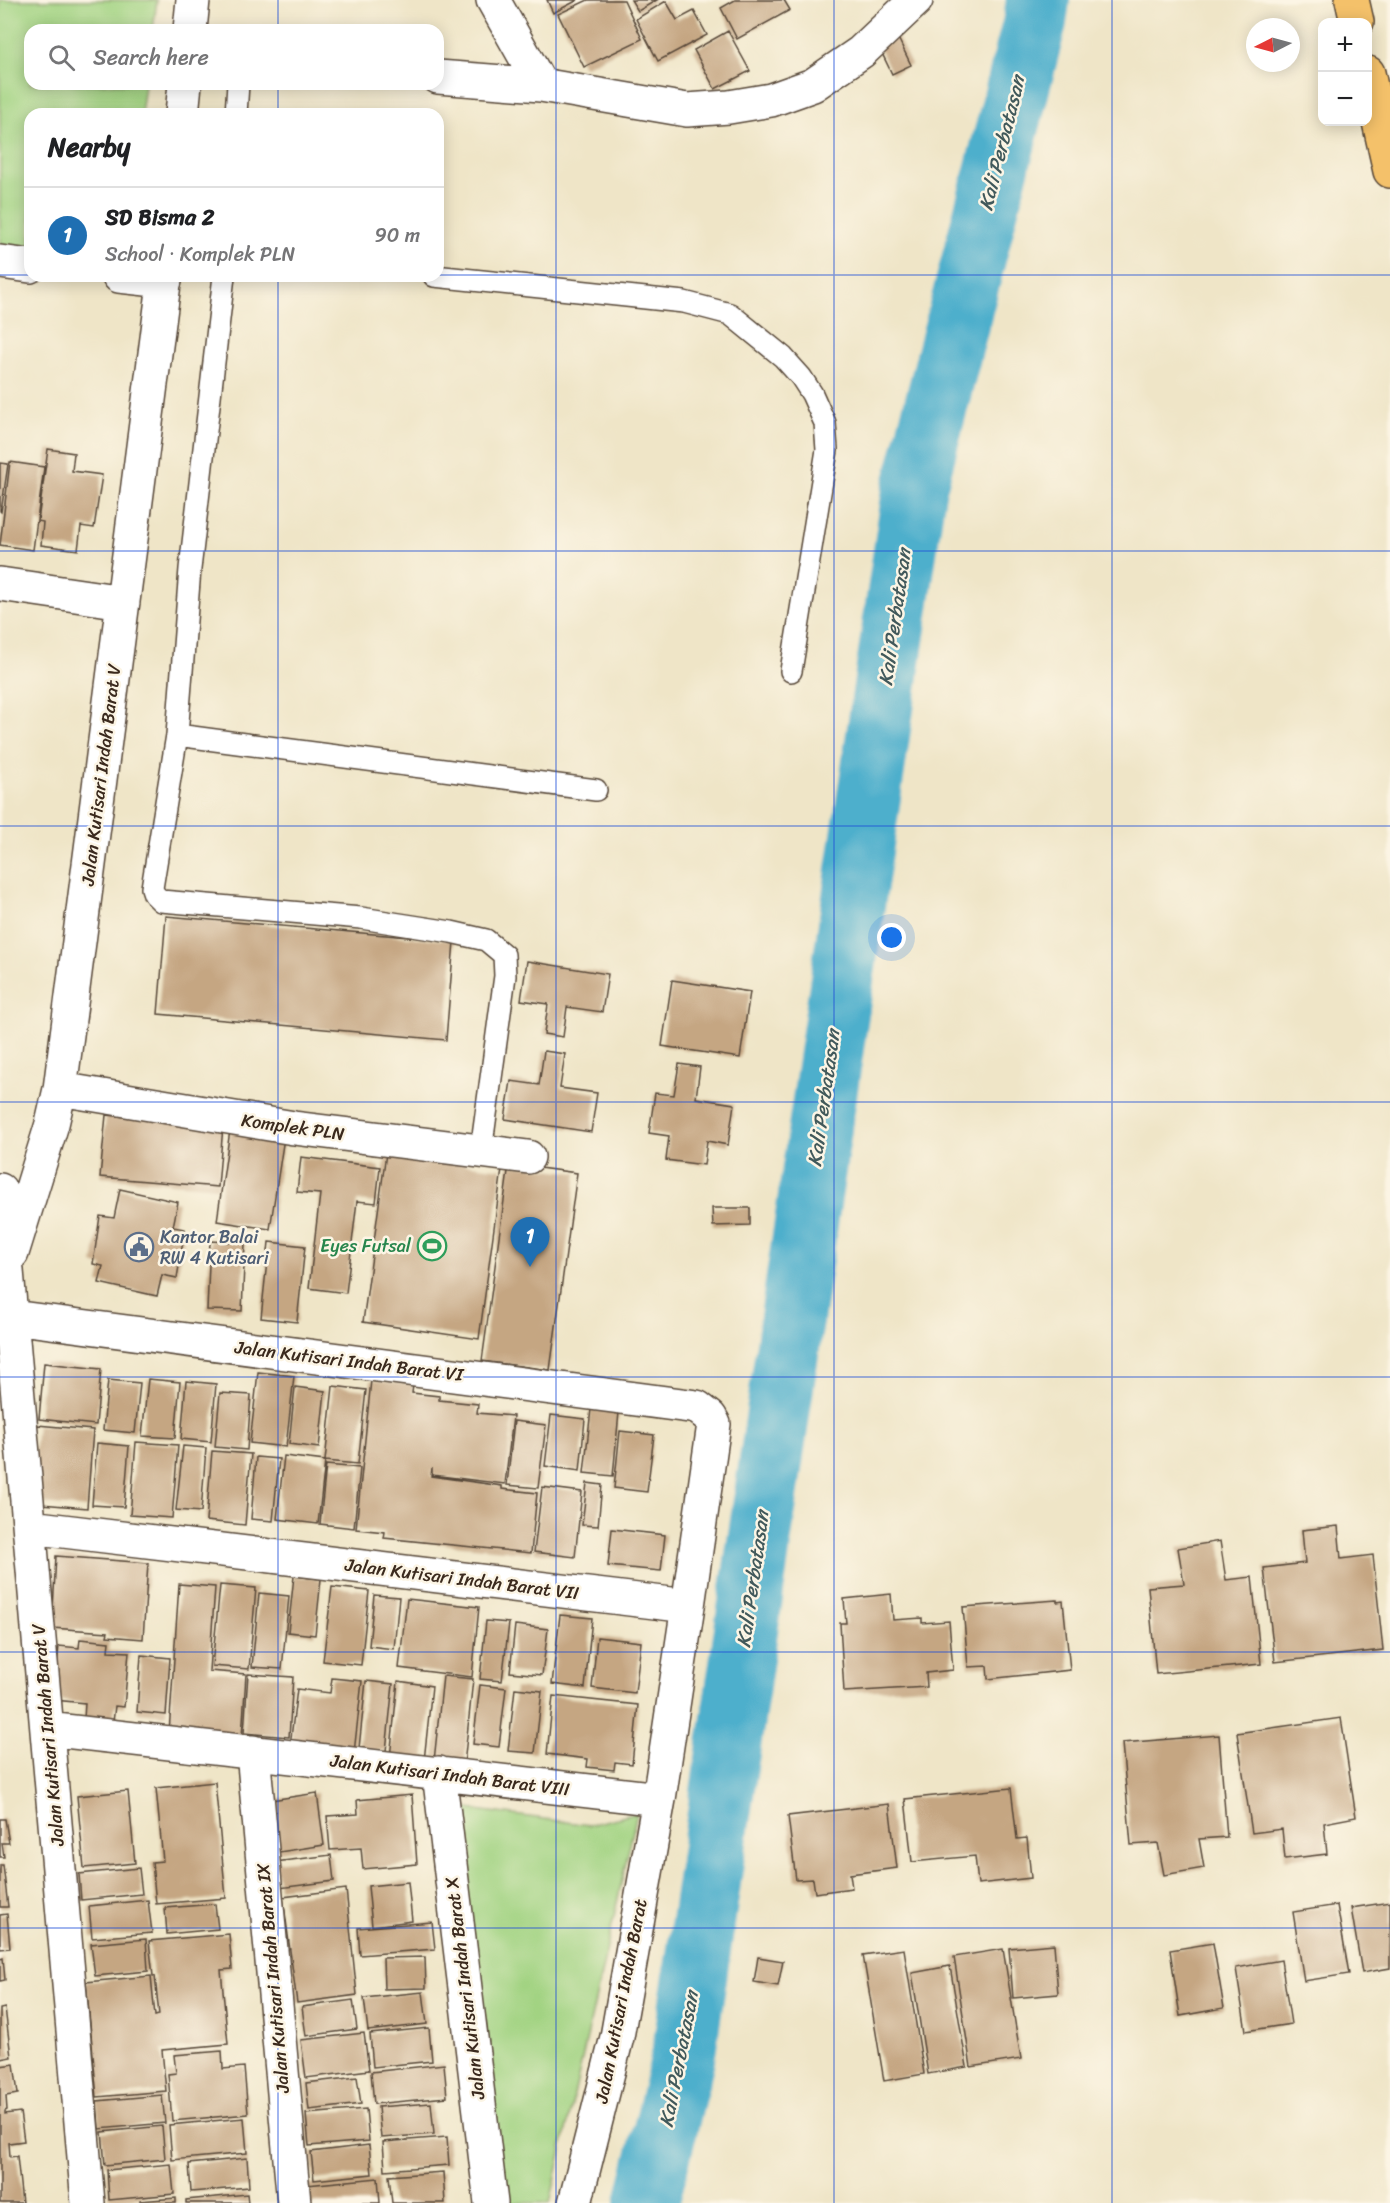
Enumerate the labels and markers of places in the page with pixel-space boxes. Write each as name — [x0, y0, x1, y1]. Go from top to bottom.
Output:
pin: 1 — [510, 1218, 550, 1267]
place label: Kantor Balai RW 4 Kutisari — [160, 1221, 270, 1274]
place label: Eyes Futsal — [320, 1230, 412, 1262]
sports icon: Eyes Futsal — [416, 1230, 448, 1262]
public building icon: Kantor Balai RW 4 Kutisari — [123, 1231, 155, 1263]

